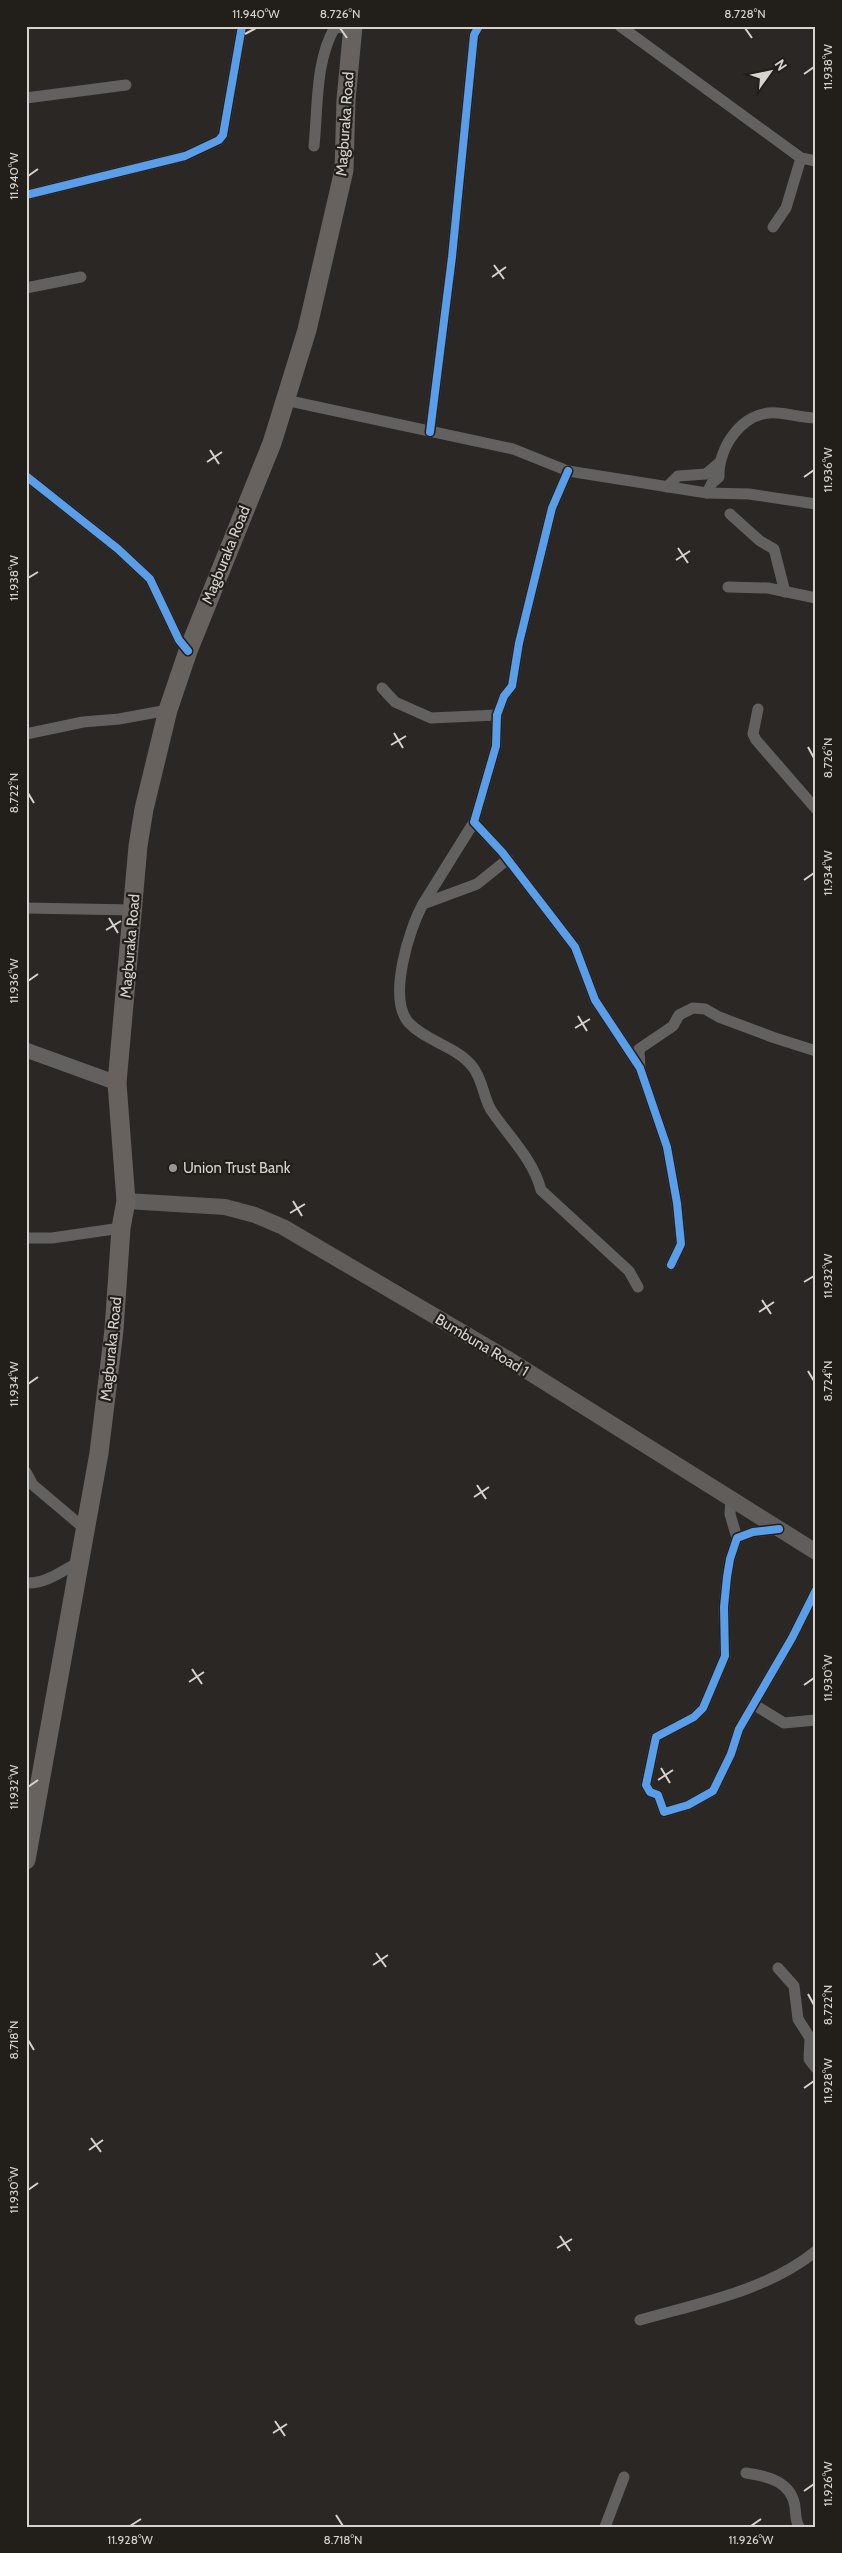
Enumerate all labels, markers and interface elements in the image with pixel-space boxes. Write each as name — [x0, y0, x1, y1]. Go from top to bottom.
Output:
text: 11.940°W — [232, 6, 280, 21]
text: 8.726°N — [320, 6, 360, 21]
text: 8.728°N — [724, 6, 766, 21]
text: 11.938°W — [820, 43, 835, 90]
north arrow — [744, 48, 794, 98]
text: N — [771, 56, 791, 74]
street label: Magburaka Road — [332, 71, 358, 177]
text: 11.940°W — [6, 152, 21, 200]
text: 11.936°W — [820, 447, 835, 493]
street label: Magburaka Road — [198, 503, 254, 607]
text: 11.938°W — [6, 554, 21, 601]
text: 8.726°N — [820, 738, 835, 778]
text: 8.722°N — [6, 773, 21, 813]
text: 11.934°W — [820, 850, 835, 896]
street label: Magburaka Road — [116, 893, 144, 999]
text: 11.936°W — [6, 958, 21, 1004]
place label: Union Trust Bank — [183, 1159, 291, 1177]
marker: Union Trust Bank — [167, 1162, 179, 1174]
text: 11.932°W — [820, 1253, 835, 1298]
street label: Magburaka Road — [97, 1296, 125, 1402]
street label: Bumbuna Road 1 — [432, 1310, 532, 1380]
text: 11.934°W — [6, 1361, 21, 1407]
text: 8.724°N — [820, 1361, 835, 1401]
text: 11.930°W — [820, 1654, 835, 1701]
text: 11.932°W — [6, 1764, 21, 1809]
text: 8.722°N — [820, 1985, 835, 2025]
text: 8.718°N — [6, 2021, 21, 2059]
text: 11.928°W — [820, 2058, 835, 2104]
text: 11.930°W — [6, 2166, 21, 2213]
text: 11.926°W — [820, 2461, 835, 2506]
text: 11.928°W — [107, 2532, 153, 2547]
text: 8.718°N — [324, 2532, 362, 2547]
text: 11.926°W — [729, 2532, 774, 2547]

